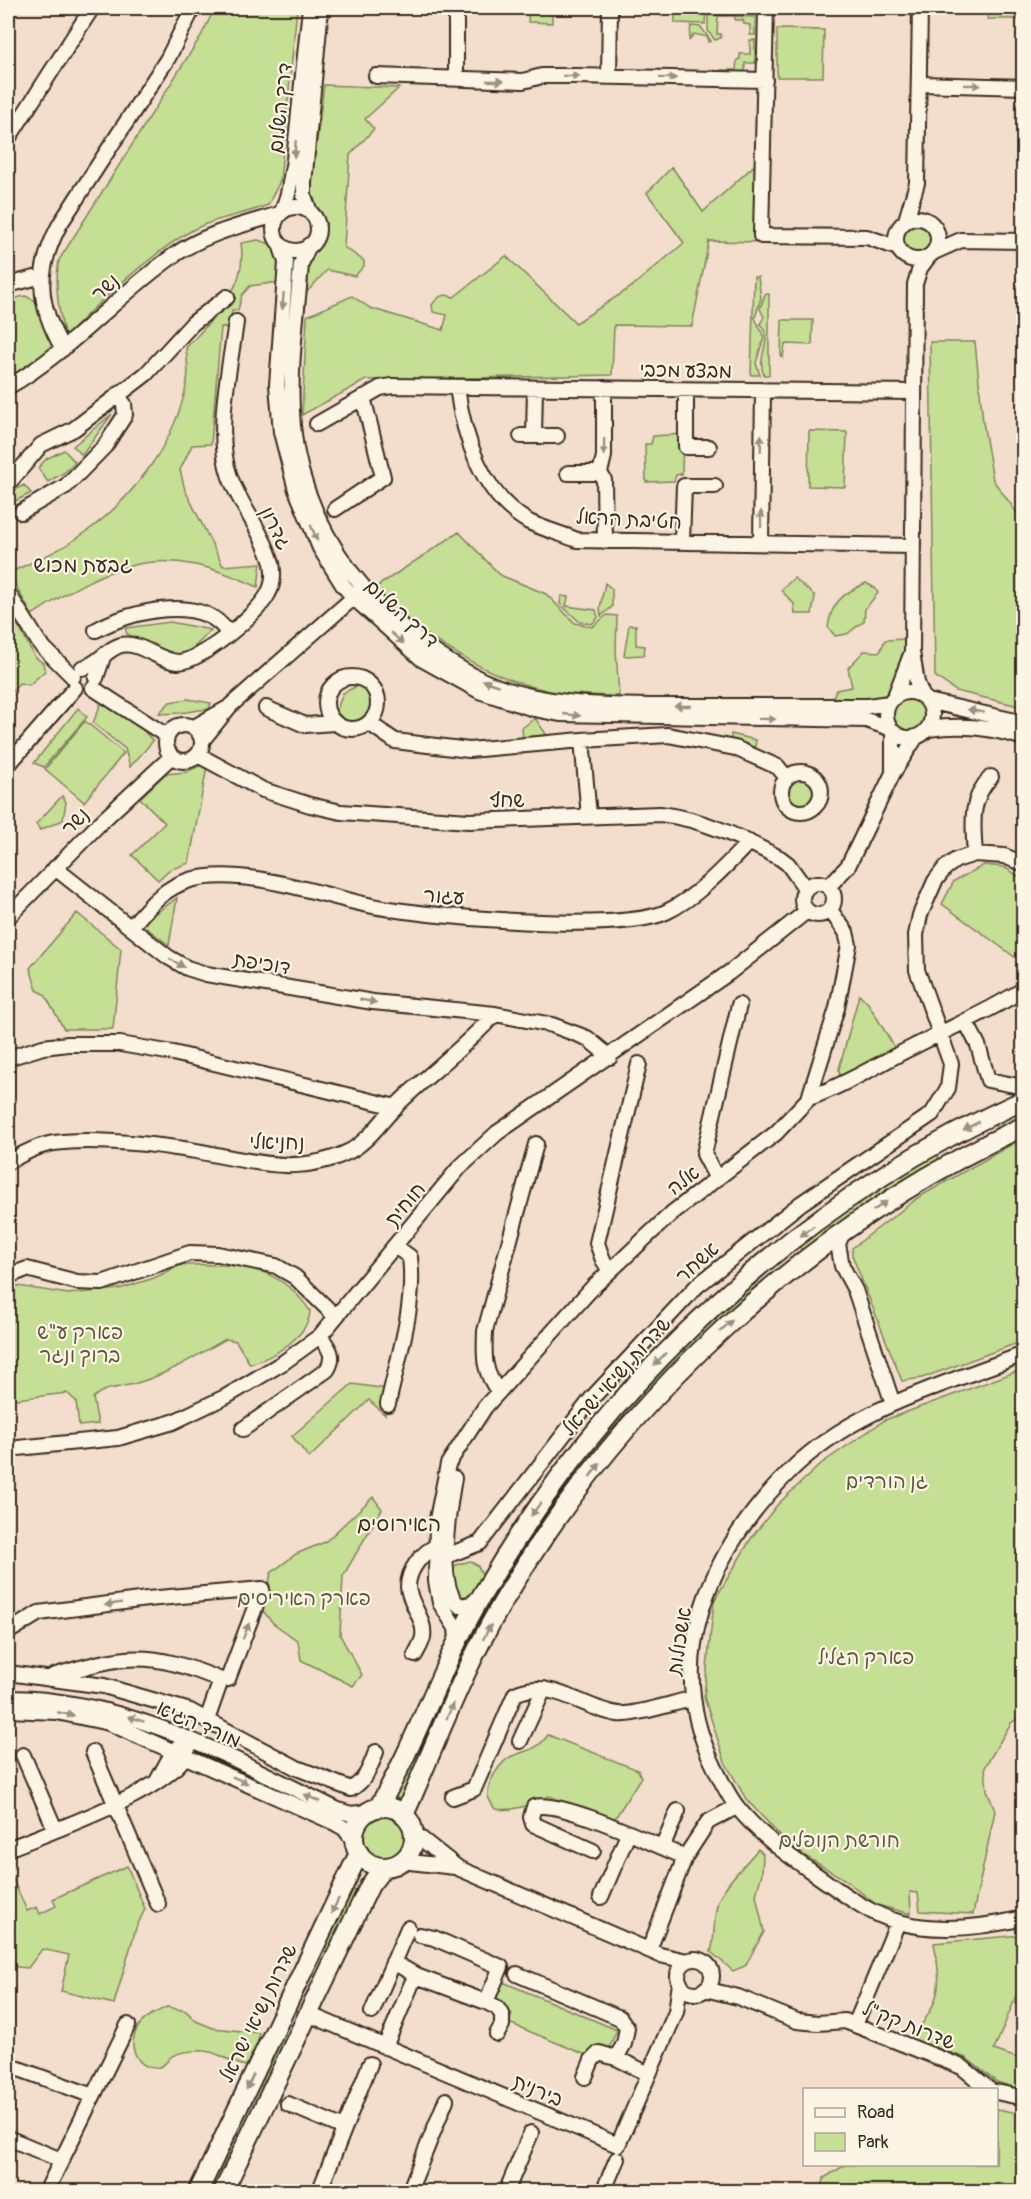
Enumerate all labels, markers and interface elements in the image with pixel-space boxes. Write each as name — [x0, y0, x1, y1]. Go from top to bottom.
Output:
street label: דרך השלום — [263, 61, 298, 155]
one-way arrow — [562, 71, 581, 81]
one-way arrow — [658, 73, 677, 83]
one-way arrow — [485, 76, 504, 85]
one-way arrow — [962, 81, 981, 90]
one-way arrow — [290, 140, 300, 159]
street label: נשר — [86, 268, 125, 306]
one-way arrow — [279, 292, 288, 311]
street label: מבצע מכבי — [639, 357, 733, 384]
one-way arrow — [757, 433, 766, 452]
one-way arrow — [599, 437, 609, 456]
street label: גדרון — [254, 502, 297, 554]
street label: חטיבת הראל — [575, 504, 683, 535]
one-way arrow — [756, 509, 766, 528]
one-way arrow — [309, 524, 319, 542]
district label: גבעת מכוש — [33, 552, 133, 579]
street label: דרך השלום — [359, 574, 444, 653]
one-way arrow — [389, 631, 404, 644]
one-way arrow — [482, 677, 500, 687]
one-way arrow — [674, 701, 693, 711]
one-way arrow — [966, 706, 985, 715]
one-way arrow — [563, 710, 582, 720]
one-way arrow — [758, 714, 777, 724]
street label: שחף — [489, 788, 525, 813]
street label: נשר — [56, 802, 95, 841]
street label: עגור — [423, 883, 465, 910]
street label: דוכיפת — [231, 946, 292, 980]
one-way arrow — [169, 957, 185, 968]
one-way arrow — [358, 997, 377, 1006]
one-way arrow — [962, 1121, 979, 1131]
street label: נחניאלי — [249, 1130, 305, 1155]
street label: אלה — [662, 1160, 704, 1201]
street label: חוחית — [380, 1177, 431, 1232]
one-way arrow — [872, 1201, 888, 1212]
one-way arrow — [799, 1225, 815, 1237]
street label: אשחר — [670, 1236, 724, 1288]
street label: שדרות נשיאי ישראל — [556, 1312, 676, 1441]
one-way arrow — [719, 1319, 734, 1333]
park label: פארק ע"ש ברוך ונגר — [37, 1320, 123, 1368]
one-way arrow — [653, 1351, 667, 1365]
one-way arrow — [588, 1462, 600, 1477]
park label: גן הורדים — [846, 1469, 928, 1494]
one-way arrow — [530, 1500, 542, 1516]
district label: האירוסים — [357, 1511, 441, 1538]
park label: פארק האיריסים — [237, 1586, 371, 1611]
one-way arrow — [103, 1600, 122, 1609]
street label: אשכולות — [662, 1605, 697, 1678]
one-way arrow — [242, 1622, 252, 1640]
one-way arrow — [482, 1623, 492, 1640]
park label: פארק הגליל — [818, 1645, 914, 1670]
street label: מורד הגיא — [153, 1695, 245, 1753]
one-way arrow — [445, 1701, 455, 1719]
one-way arrow — [56, 1710, 75, 1719]
one-way arrow — [127, 1714, 145, 1723]
one-way arrow — [231, 1775, 248, 1784]
one-way arrow — [304, 1793, 321, 1802]
park label: חורשת הנופלים — [778, 1828, 900, 1853]
one-way arrow — [330, 1898, 339, 1915]
street label: שדרות נשיאי ישראל — [214, 1940, 303, 2087]
street label: שדרות קק"ל — [859, 1996, 959, 2055]
street label: בירנית — [509, 2069, 567, 2112]
one-way arrow — [246, 2073, 255, 2090]
legend — [803, 2088, 998, 2166]
text: Road — [857, 2101, 894, 2124]
text: Park — [857, 2131, 889, 2154]

